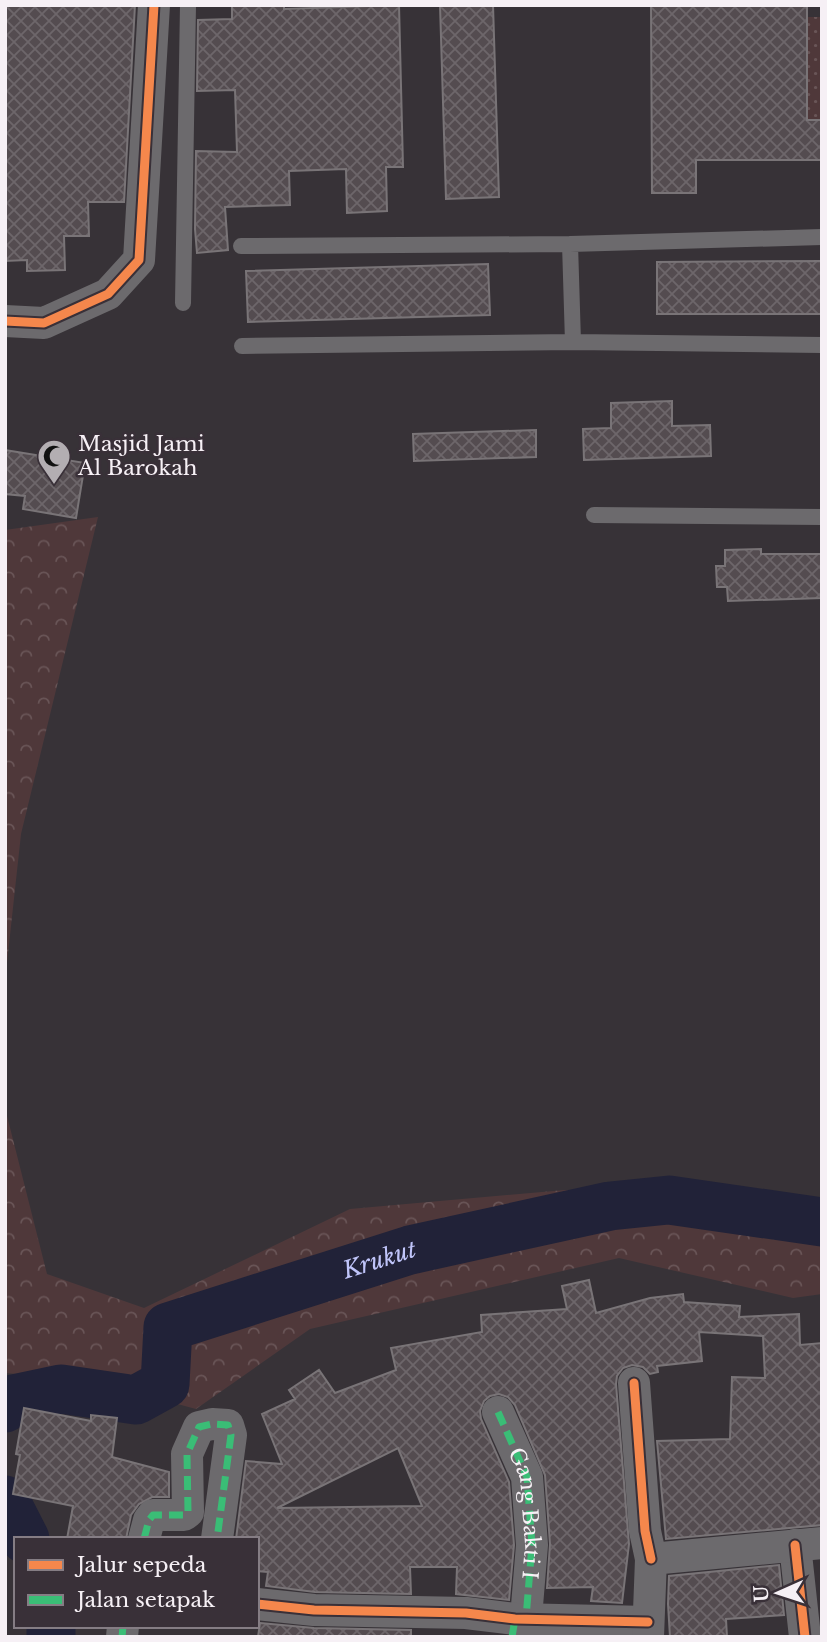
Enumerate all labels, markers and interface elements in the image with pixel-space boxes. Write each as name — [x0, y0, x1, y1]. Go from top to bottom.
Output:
place label: Masjid Jami Al Barokah — [77, 431, 205, 481]
mosque icon: Masjid Jami Al Barokah — [35, 437, 73, 486]
water label: Krukut — [338, 1235, 419, 1285]
street label: Gang Bakti I — [503, 1444, 545, 1580]
legend — [14, 1537, 259, 1628]
text: Jalur sepeda — [74, 1552, 207, 1578]
north arrow — [743, 1558, 813, 1628]
text: U — [750, 1585, 773, 1603]
text: Jalan setapak — [74, 1587, 215, 1613]

